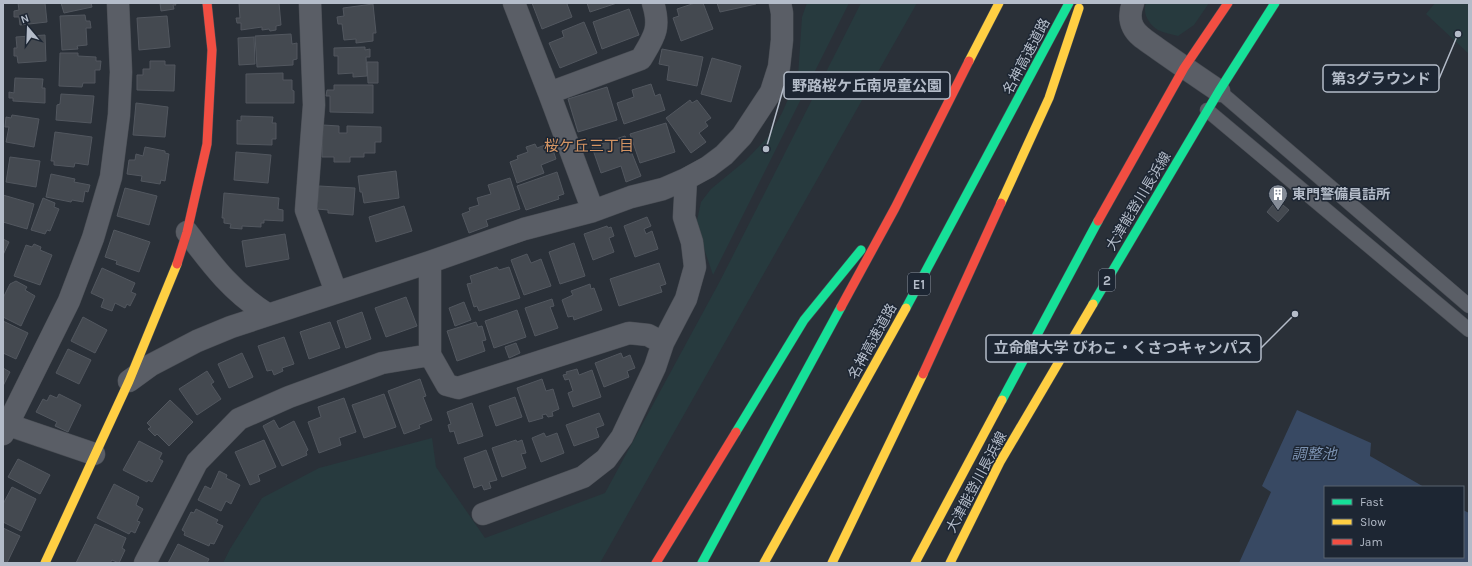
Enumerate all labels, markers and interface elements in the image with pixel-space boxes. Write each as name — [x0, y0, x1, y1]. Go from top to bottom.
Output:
north arrow — [8, 8, 48, 48]
text: N — [19, 12, 31, 26]
street label: 名神高速道路 — [999, 15, 1054, 97]
callout: 第3グラウンド — [1323, 65, 1439, 92]
text: 第3グラウンド — [1331, 70, 1431, 88]
callout: 野路桜ケ丘南児童公園 — [784, 72, 950, 99]
text: 野路桜ケ丘南児童公園 — [792, 77, 942, 95]
district label: 桜ケ丘三丁目 — [544, 137, 634, 155]
street label: 大津能登川長浜線 — [1102, 149, 1175, 254]
building icon: 東門警備員詰所 — [1267, 183, 1289, 211]
place label: 東門警備員詰所 — [1292, 186, 1390, 203]
road number: 2 — [1099, 269, 1115, 291]
road number: E1 — [908, 273, 930, 295]
street label: 名神高速道路 — [845, 300, 900, 382]
callout: 立命館大学 びわこ・くさつキャンパス — [986, 335, 1261, 362]
text: 立命館大学 びわこ・くさつキャンパス — [994, 339, 1252, 357]
street label: 大津能登川長浜線 — [943, 429, 1010, 536]
water label: 調整池 — [1291, 445, 1338, 463]
legend — [1324, 486, 1464, 558]
text: Fast — [1360, 495, 1384, 509]
text: Slow — [1360, 515, 1386, 529]
text: Jam — [1360, 535, 1383, 549]

